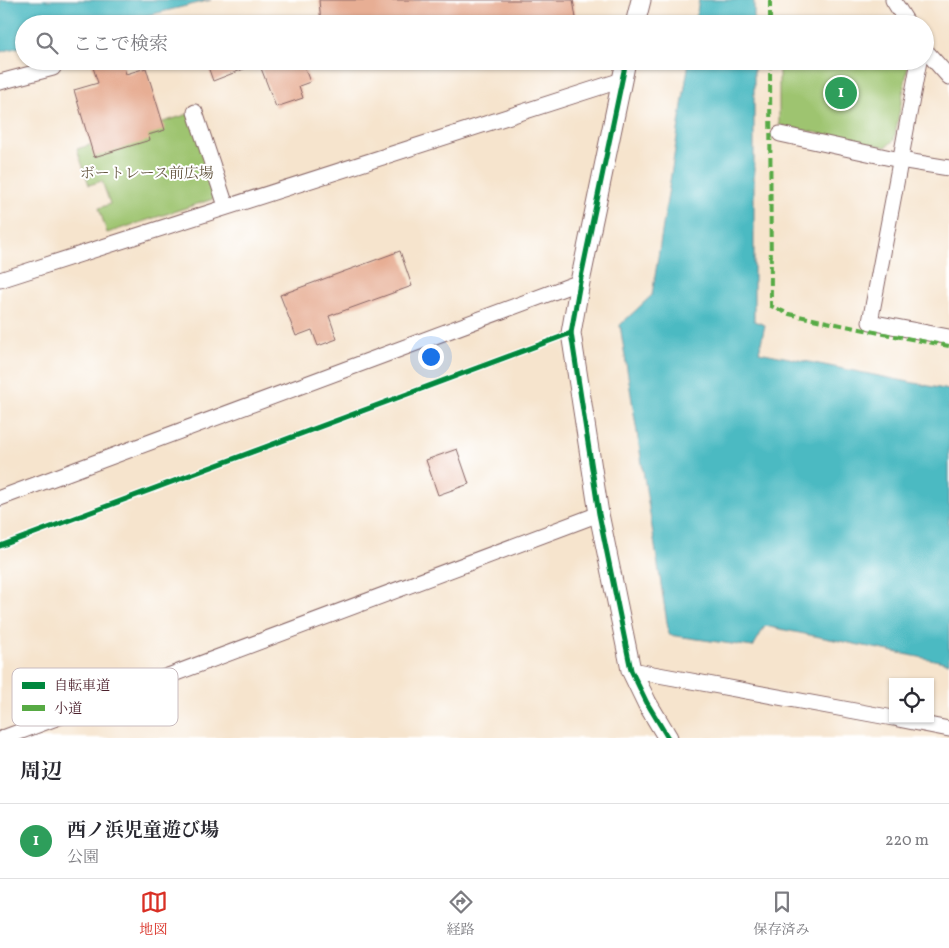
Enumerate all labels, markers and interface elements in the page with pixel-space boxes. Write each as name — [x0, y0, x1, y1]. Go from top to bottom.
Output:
search box — [15, 15, 934, 70]
icon: search — [33, 29, 61, 57]
text: ここで検索 — [73, 32, 168, 58]
pin: 1 — [825, 74, 857, 112]
park label: ボートレース前広場 — [80, 164, 214, 185]
your location — [418, 344, 444, 370]
legend — [12, 668, 178, 726]
text: 自転車道 — [54, 677, 110, 696]
map controls — [889, 678, 934, 723]
button: locate — [889, 678, 934, 723]
text: 小道 — [54, 700, 82, 719]
text: 周辺 — [20, 758, 62, 787]
text: 西ノ浜児童遊び場 — [67, 818, 219, 844]
text: 1 — [33, 830, 39, 852]
text: 220 m — [885, 830, 929, 852]
text: 公園 — [67, 847, 99, 869]
tab: 地図 — [140, 888, 168, 940]
tab: 経路 — [447, 888, 475, 940]
tab: 保存済み — [754, 888, 810, 940]

